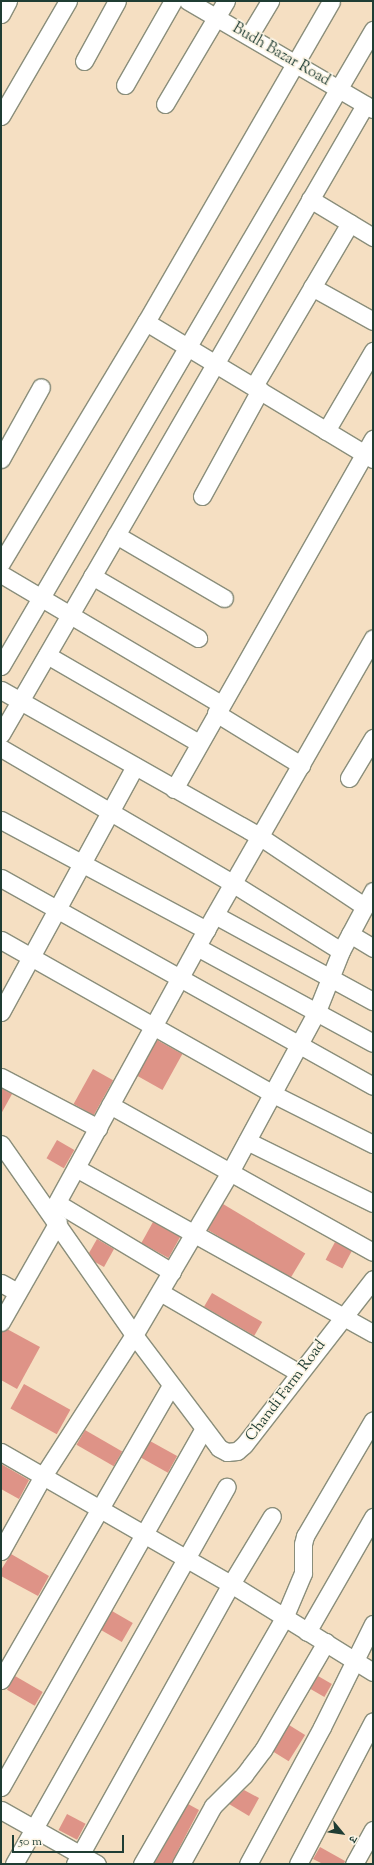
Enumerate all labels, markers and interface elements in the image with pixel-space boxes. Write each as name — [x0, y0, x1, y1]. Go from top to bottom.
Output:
street label: Budh Bazar Road — [229, 20, 333, 90]
street label: Chandi Farm Road — [242, 1337, 330, 1445]
north arrow — [322, 1813, 362, 1853]
scale bar — [14, 1827, 126, 1853]
text: उ — [344, 1832, 361, 1845]
text: 50 m — [19, 1833, 42, 1851]

